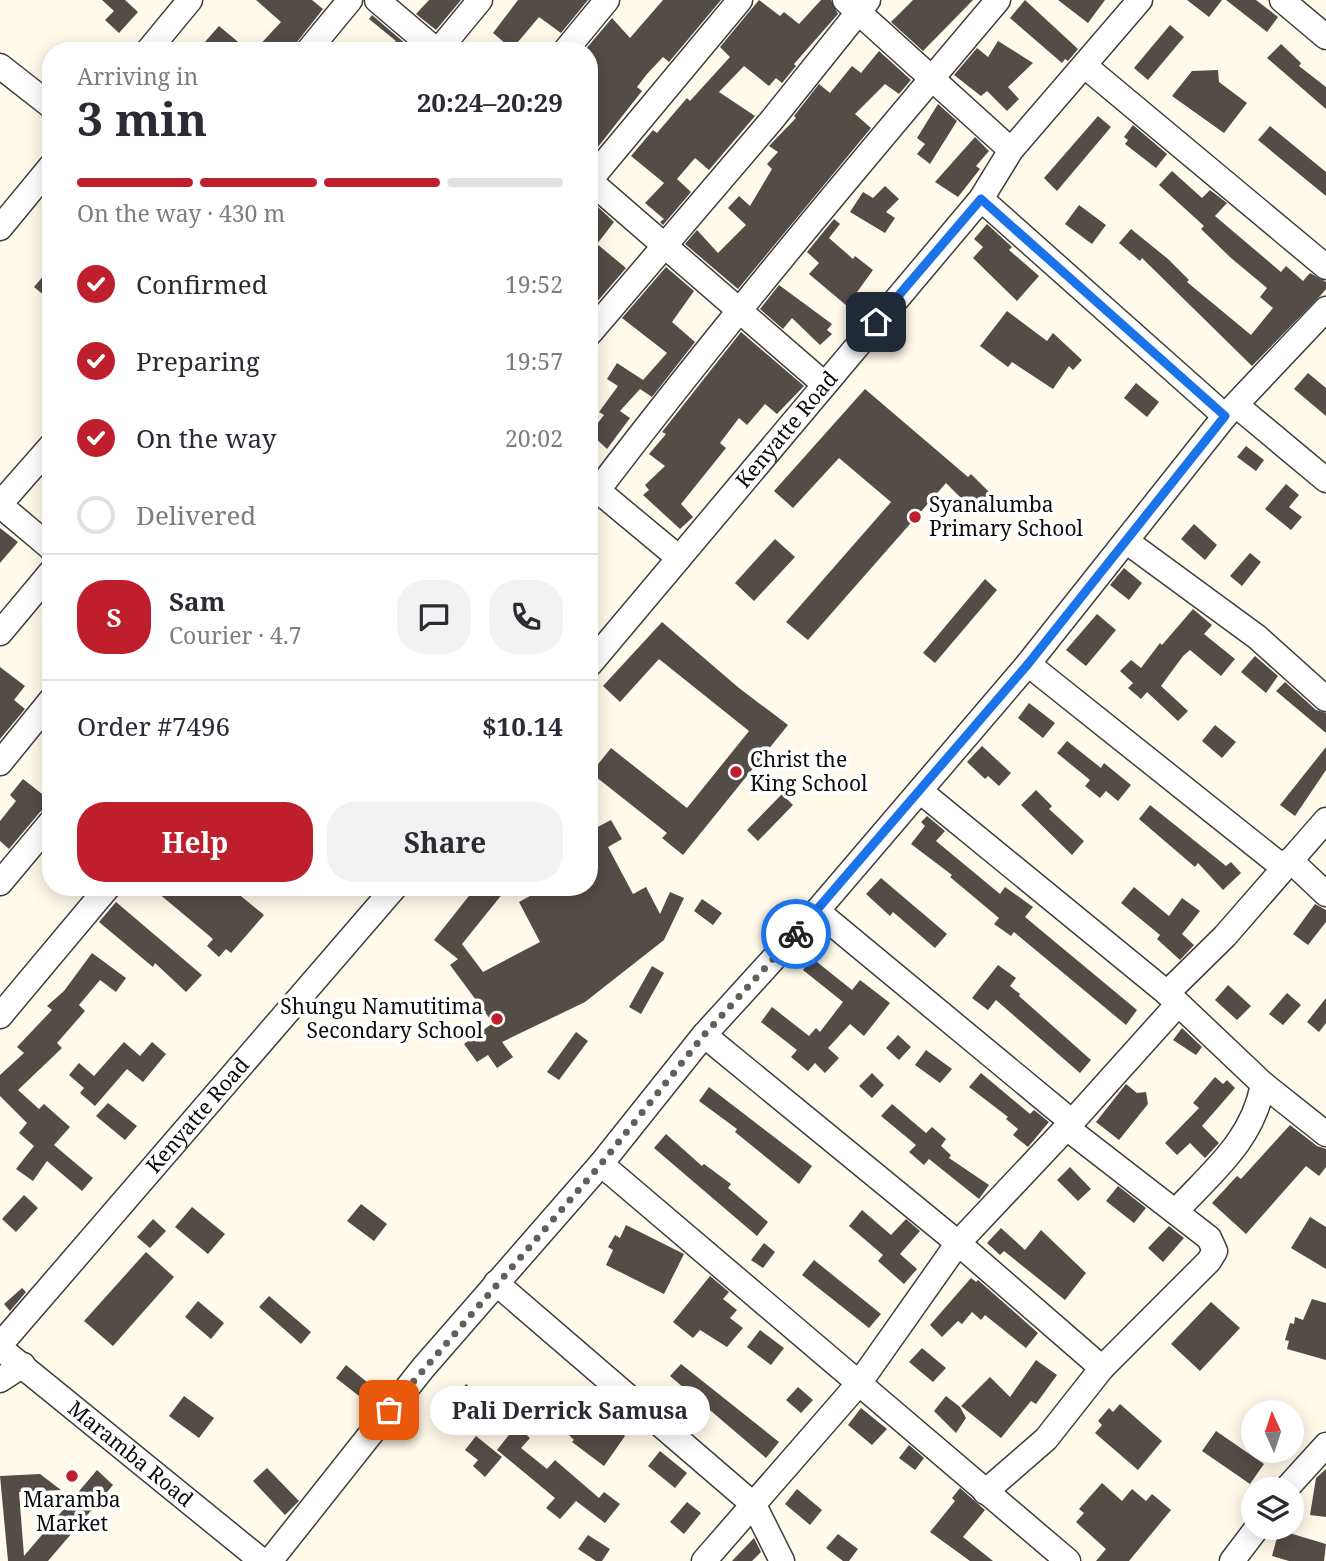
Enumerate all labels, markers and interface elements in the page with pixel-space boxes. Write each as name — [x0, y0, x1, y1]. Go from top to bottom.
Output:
text: Arriving in — [77, 60, 198, 92]
text: 20:24–20:29 — [417, 84, 563, 120]
text: 3 min — [77, 87, 207, 149]
text: On the way · 430 m — [77, 197, 285, 229]
icon: check — [77, 265, 115, 303]
text: Confirmed — [136, 266, 268, 302]
text: 19:52 — [505, 268, 563, 300]
pin — [846, 292, 906, 352]
icon: home — [857, 303, 895, 341]
icon: check — [77, 342, 115, 380]
text: Preparing — [136, 343, 260, 379]
text: 19:57 — [505, 345, 563, 377]
street label: Kenyatte Road — [729, 365, 843, 493]
icon: check — [77, 419, 115, 457]
text: On the way — [136, 420, 276, 456]
text: 20:02 — [505, 422, 563, 454]
place label: Syanalumba Primary School — [929, 490, 1084, 542]
text: Delivered — [136, 497, 256, 533]
marker: Syanalumba Primary School — [907, 509, 923, 525]
button: chat — [397, 580, 471, 654]
button: phone — [489, 580, 563, 654]
text: Sam — [169, 583, 225, 619]
text: S — [106, 599, 122, 635]
text: Courier · 4.7 — [169, 619, 302, 651]
text: Order #7496 — [77, 708, 230, 744]
text: $10.14 — [482, 708, 563, 744]
place label: Christ the King School — [750, 745, 868, 797]
marker: Christ the King School — [728, 764, 744, 780]
button: Help — [77, 802, 313, 882]
button: Share — [327, 802, 563, 882]
courier — [761, 899, 831, 969]
icon: bike — [777, 915, 815, 953]
place label: Shungu Namutitima Secondary School — [280, 992, 483, 1044]
marker: Shungu Namutitima Secondary School — [489, 1011, 505, 1027]
street label: Kenyatte Road — [139, 1051, 255, 1179]
pin — [359, 1380, 419, 1440]
callout: Pali Derrick Samusa — [431, 1386, 711, 1434]
icon: bag — [370, 1391, 408, 1429]
street label: Maramba Road — [63, 1394, 199, 1513]
text: Pali Derrick Samusa — [452, 1394, 688, 1426]
north arrow — [1241, 1400, 1304, 1463]
map controls — [1241, 1400, 1304, 1540]
marker: Maramba Market — [64, 1468, 80, 1484]
button: layers — [1241, 1477, 1304, 1540]
place label: Maramba Market — [23, 1485, 121, 1537]

